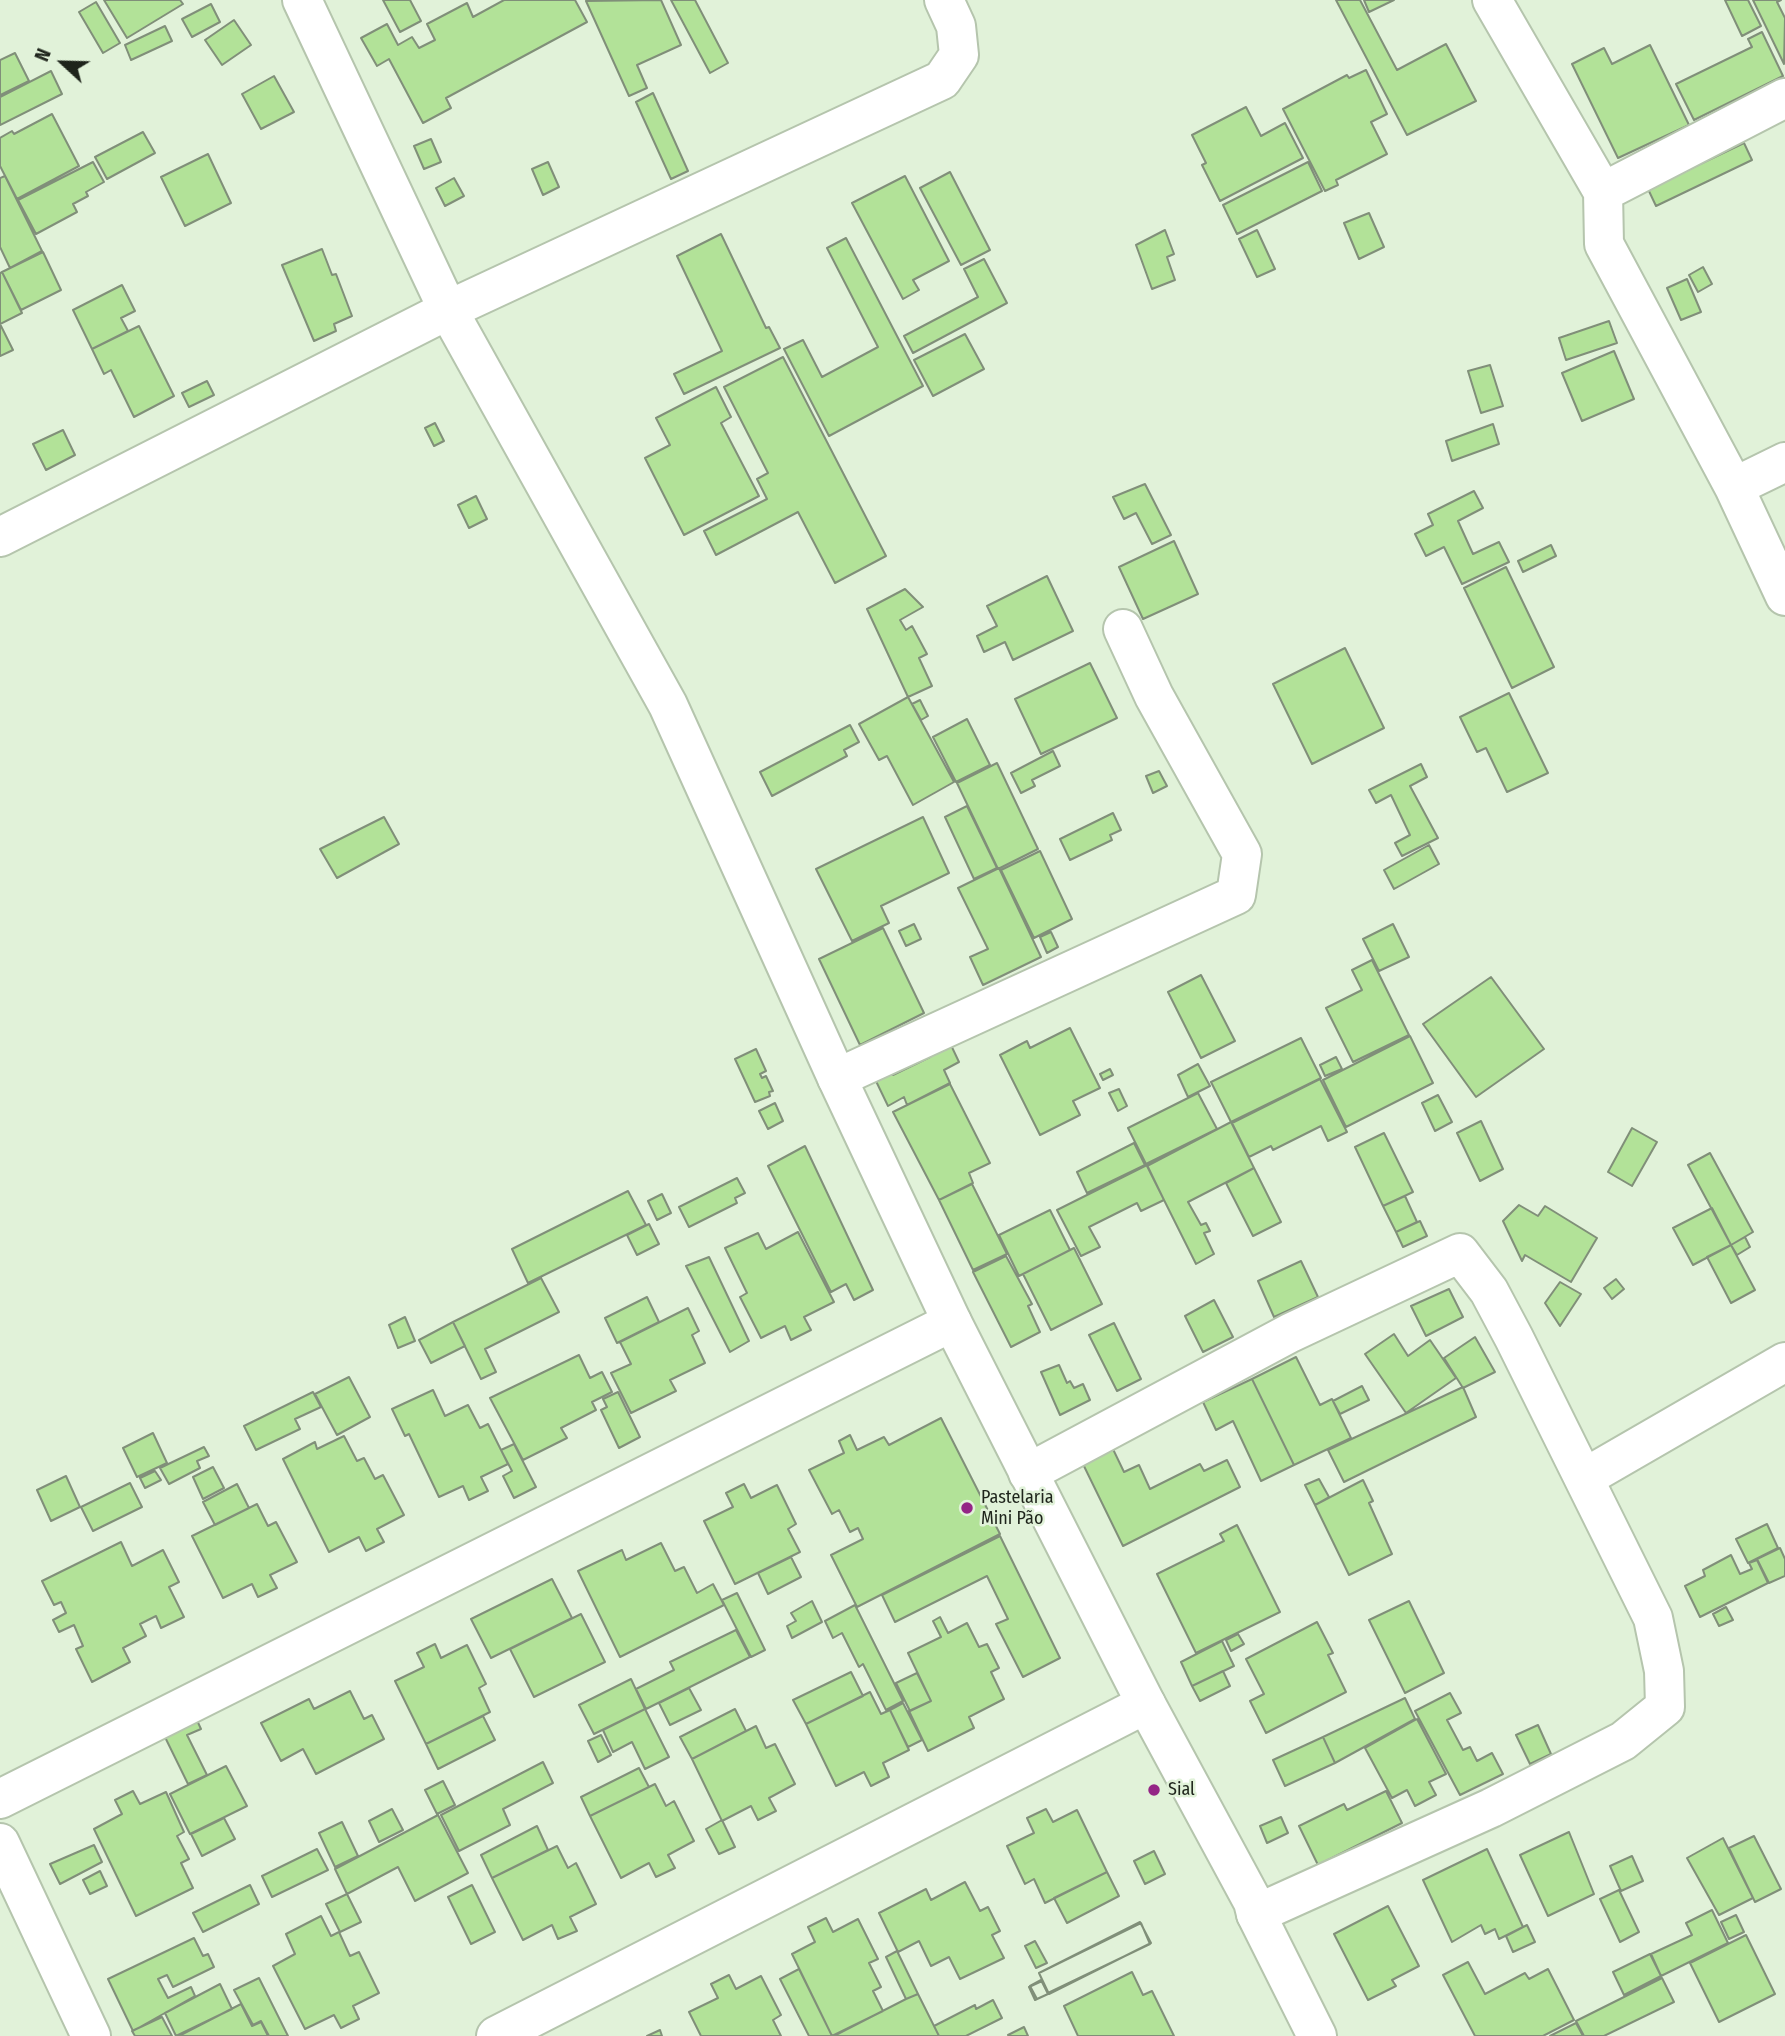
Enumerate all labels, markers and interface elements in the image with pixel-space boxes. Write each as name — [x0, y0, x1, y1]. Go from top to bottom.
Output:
north arrow — [28, 28, 98, 98]
text: N — [30, 45, 56, 65]
place label: Pastelaria Mini Pão — [981, 1487, 1053, 1530]
marker: Pastelaria Mini Pão — [959, 1500, 975, 1516]
place label: Sial — [1168, 1779, 1195, 1801]
marker: Sial — [1146, 1782, 1162, 1798]

